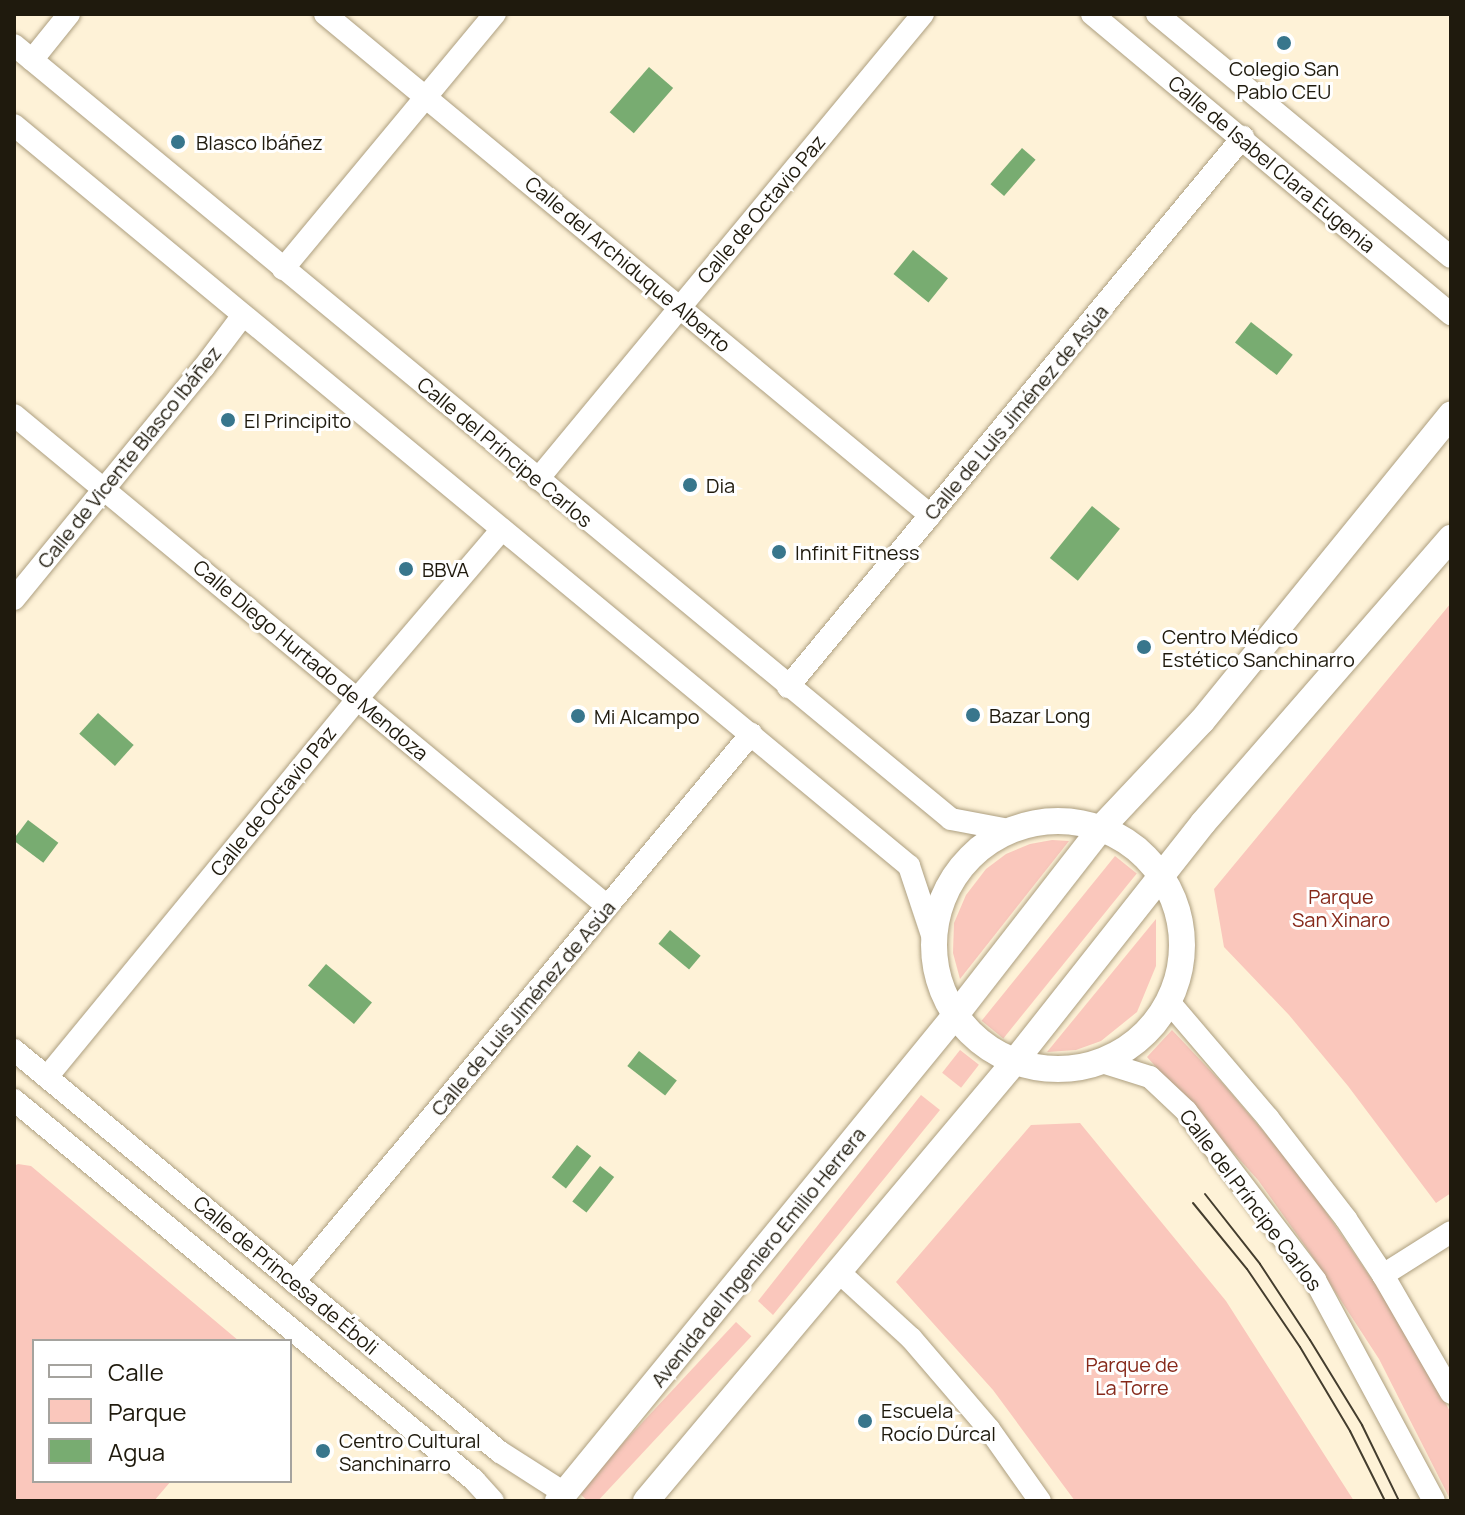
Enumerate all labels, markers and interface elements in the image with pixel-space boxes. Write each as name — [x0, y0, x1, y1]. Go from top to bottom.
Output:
marker: Colegio San Pablo CEU — [1275, 34, 1293, 52]
place label: Colegio San Pablo CEU — [1229, 56, 1339, 103]
street label: Calle de Isabel Clara Eugenia — [1164, 70, 1380, 258]
place label: Blasco Ibáñez — [196, 130, 323, 154]
street label: Calle de Octavio Paz — [692, 130, 830, 288]
marker: Blasco Ibáñez — [167, 131, 189, 153]
street label: Calle del Archiduque Alberto — [520, 171, 736, 357]
street label: Calle de Luis Jiménez de Asúa — [919, 300, 1113, 524]
street label: Calle de Vicente Blasco Ibáñez — [32, 341, 226, 573]
street label: Calle del Príncipe Carlos — [413, 372, 597, 532]
place label: El Principito — [244, 408, 351, 432]
marker: El Principito — [219, 411, 237, 429]
place label: Dia — [706, 473, 735, 497]
marker: Dia — [681, 476, 699, 494]
place label: Infinit Fitness — [795, 540, 919, 564]
marker: Infinit Fitness — [770, 543, 788, 561]
street label: Calle Diego Hurtado de Mendoza — [189, 555, 433, 765]
place label: BBVA — [422, 557, 469, 581]
marker: BBVA — [397, 560, 415, 578]
place label: Centro Médico Estético Sanchinarro — [1162, 624, 1355, 671]
marker: Centro Médico Estético Sanchinarro — [1133, 636, 1155, 658]
place label: Bazar Long — [989, 703, 1090, 727]
place label: Mi Alcampo — [594, 704, 700, 728]
marker: Bazar Long — [964, 706, 982, 724]
marker: Mi Alcampo — [569, 707, 587, 725]
street label: Calle de Octavio Paz — [205, 721, 341, 881]
park label: Parque San Xinaro — [1292, 885, 1390, 932]
street label: Calle de Luis Jiménez de Asúa — [426, 896, 620, 1120]
street label: Calle del Príncipe Carlos — [1175, 1105, 1327, 1295]
street label: Avenida del Ingeniero Emilio Herrera — [646, 1122, 870, 1392]
street label: Calle de Princesa de Éboli — [189, 1191, 383, 1359]
legend — [32, 1339, 292, 1483]
park label: Parque de La Torre — [1086, 1353, 1178, 1400]
text: Calle — [108, 1355, 164, 1388]
text: Parque — [108, 1395, 186, 1428]
place label: Escuela Rocío Dúrcal — [881, 1398, 996, 1445]
marker: Escuela Rocío Dúrcal — [856, 1412, 874, 1430]
place label: Centro Cultural Sanchinarro — [339, 1428, 481, 1475]
text: Agua — [108, 1435, 165, 1468]
marker: Centro Cultural Sanchinarro — [314, 1442, 332, 1460]

